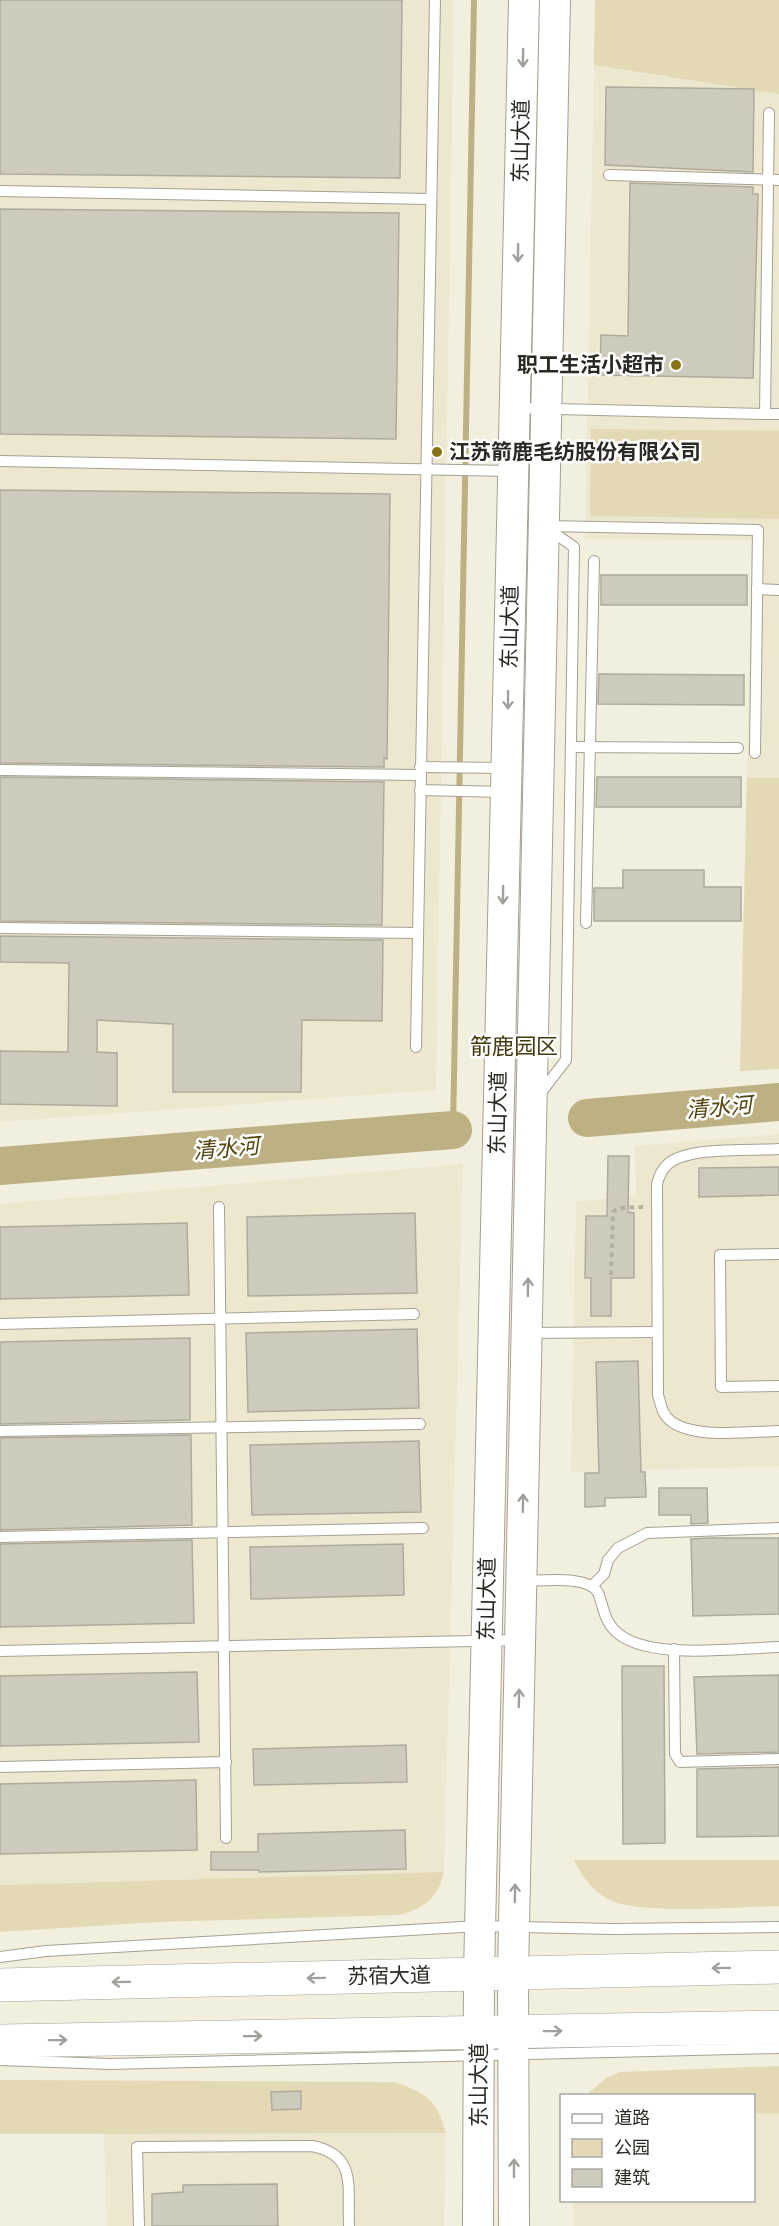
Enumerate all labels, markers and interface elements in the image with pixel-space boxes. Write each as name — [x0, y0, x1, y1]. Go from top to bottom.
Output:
one-way arrow — [517, 48, 529, 68]
street label: 东山大道 — [507, 99, 535, 183]
one-way arrow — [513, 243, 524, 263]
place label: 职工生活小超市 — [517, 352, 664, 378]
marker: 职工生活小超市 — [669, 358, 683, 372]
place label: 江苏箭鹿毛纺股份有限公司 — [449, 439, 701, 465]
marker: 江苏箭鹿毛纺股份有限公司 — [430, 445, 444, 459]
street label: 东山大道 — [496, 585, 524, 669]
one-way arrow — [502, 690, 514, 710]
one-way arrow — [498, 885, 509, 905]
district label: 箭鹿园区 — [470, 1033, 558, 1060]
street label: 东山大道 — [484, 1071, 512, 1155]
water label: 清水河 — [685, 1091, 757, 1124]
water label: 清水河 — [192, 1132, 264, 1165]
one-way arrow — [522, 1277, 534, 1297]
one-way arrow — [518, 1493, 529, 1513]
street label: 东山大道 — [473, 1557, 501, 1641]
one-way arrow — [513, 1688, 525, 1708]
one-way arrow — [509, 1883, 521, 1903]
street label: 苏宿大道 — [347, 1962, 431, 1990]
one-way arrow — [711, 1963, 731, 1974]
one-way arrow — [306, 1972, 326, 1983]
one-way arrow — [111, 1977, 131, 1988]
one-way arrow — [543, 2025, 563, 2037]
one-way arrow — [243, 2031, 263, 2042]
one-way arrow — [48, 2034, 68, 2046]
street label: 东山大道 — [466, 2043, 492, 2127]
legend — [560, 2094, 755, 2202]
text: 道路 — [614, 2107, 650, 2129]
text: 公园 — [614, 2137, 650, 2159]
one-way arrow — [508, 2158, 520, 2178]
text: 建筑 — [614, 2167, 650, 2189]

